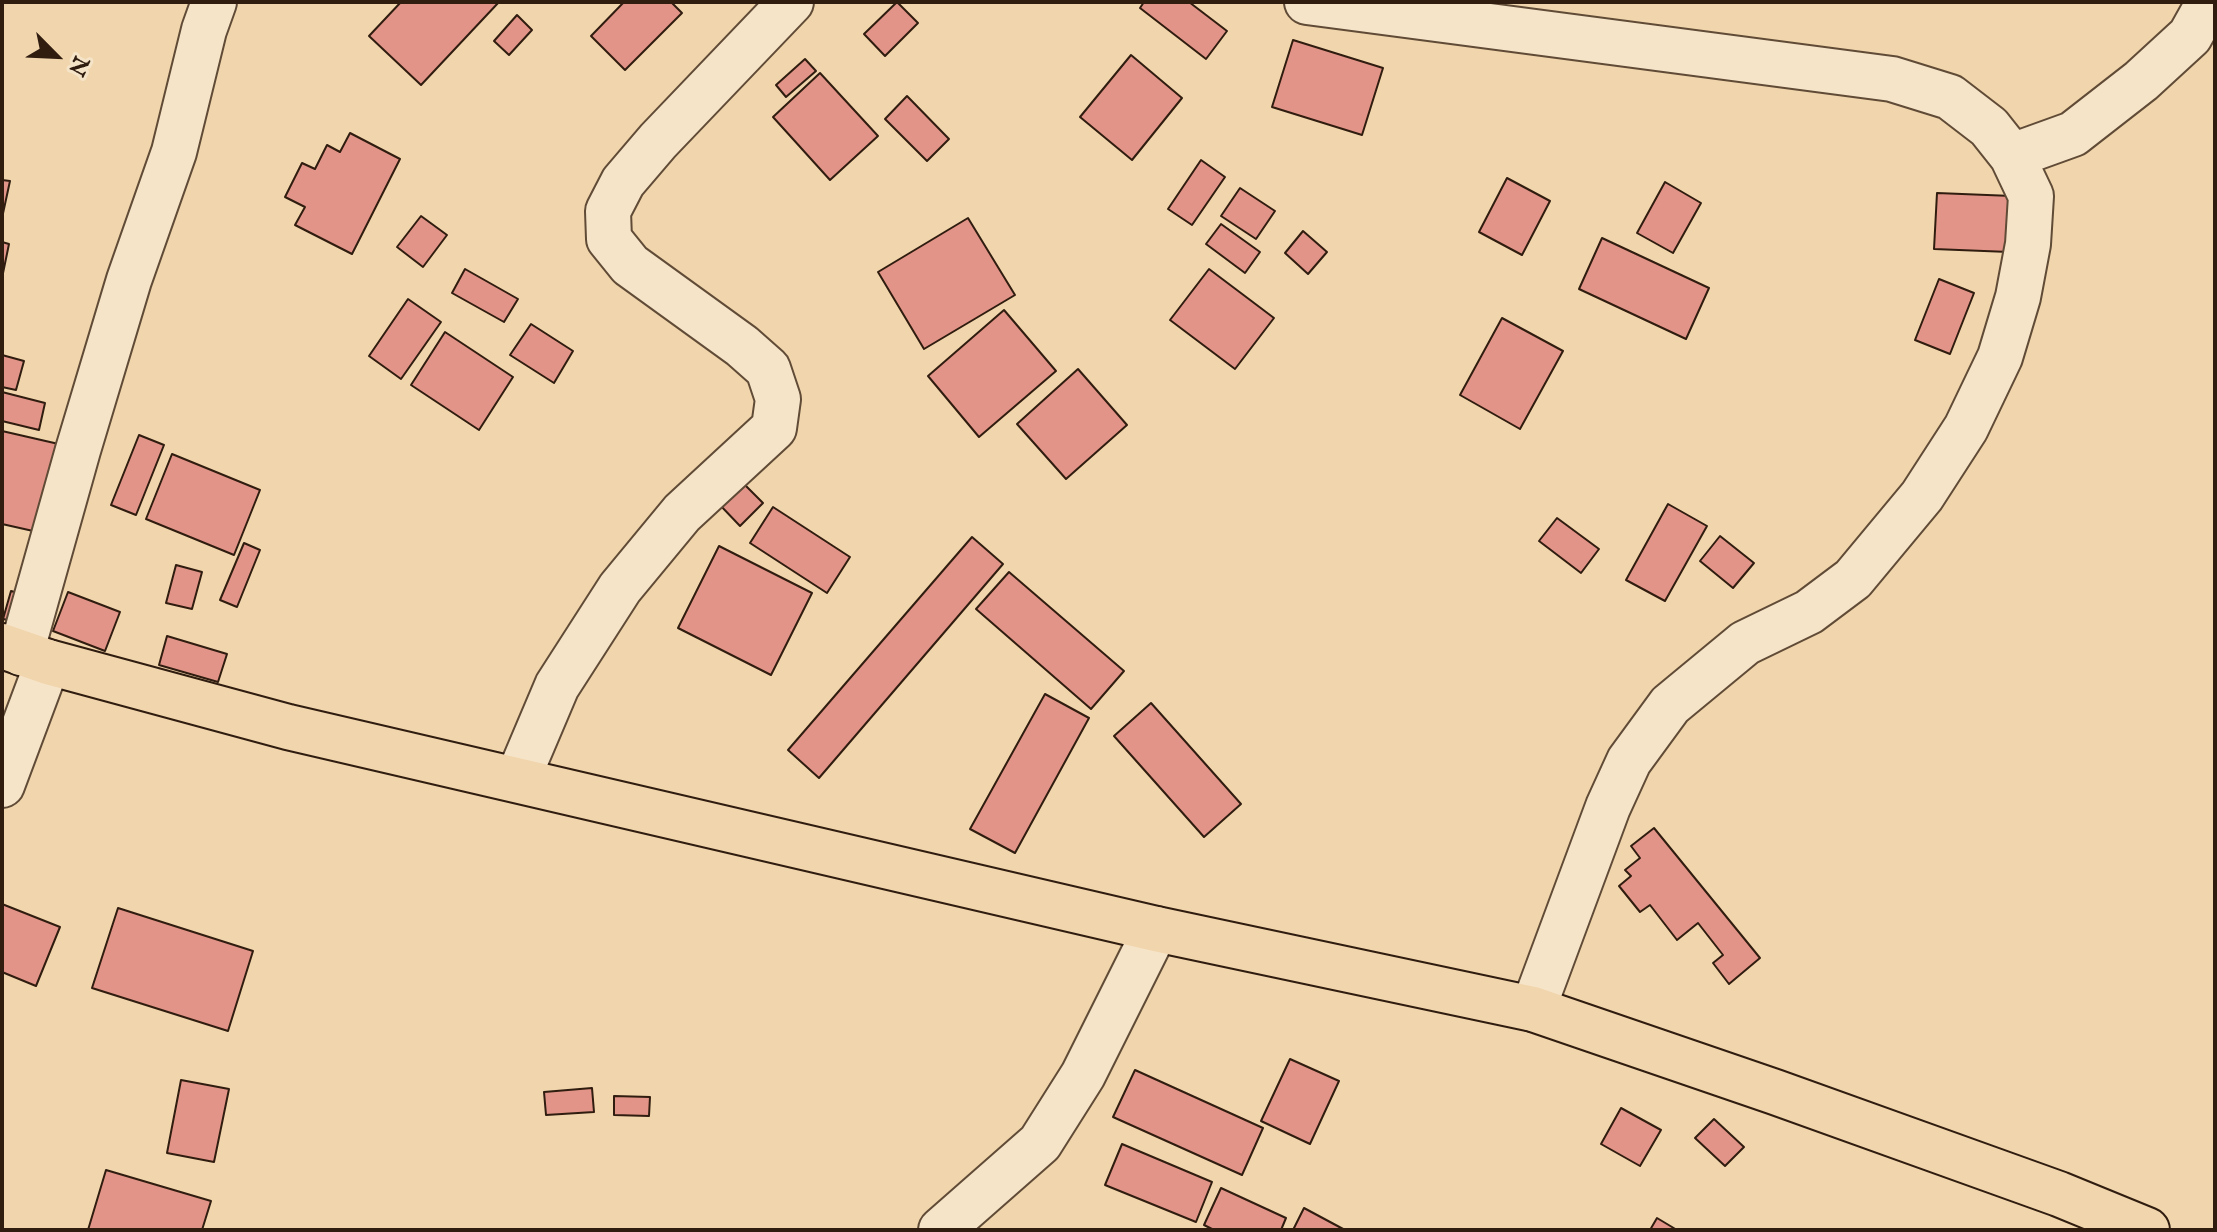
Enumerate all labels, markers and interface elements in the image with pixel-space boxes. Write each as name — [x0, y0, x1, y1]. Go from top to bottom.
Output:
north arrow — [16, 16, 96, 96]
text: N — [61, 51, 95, 80]

